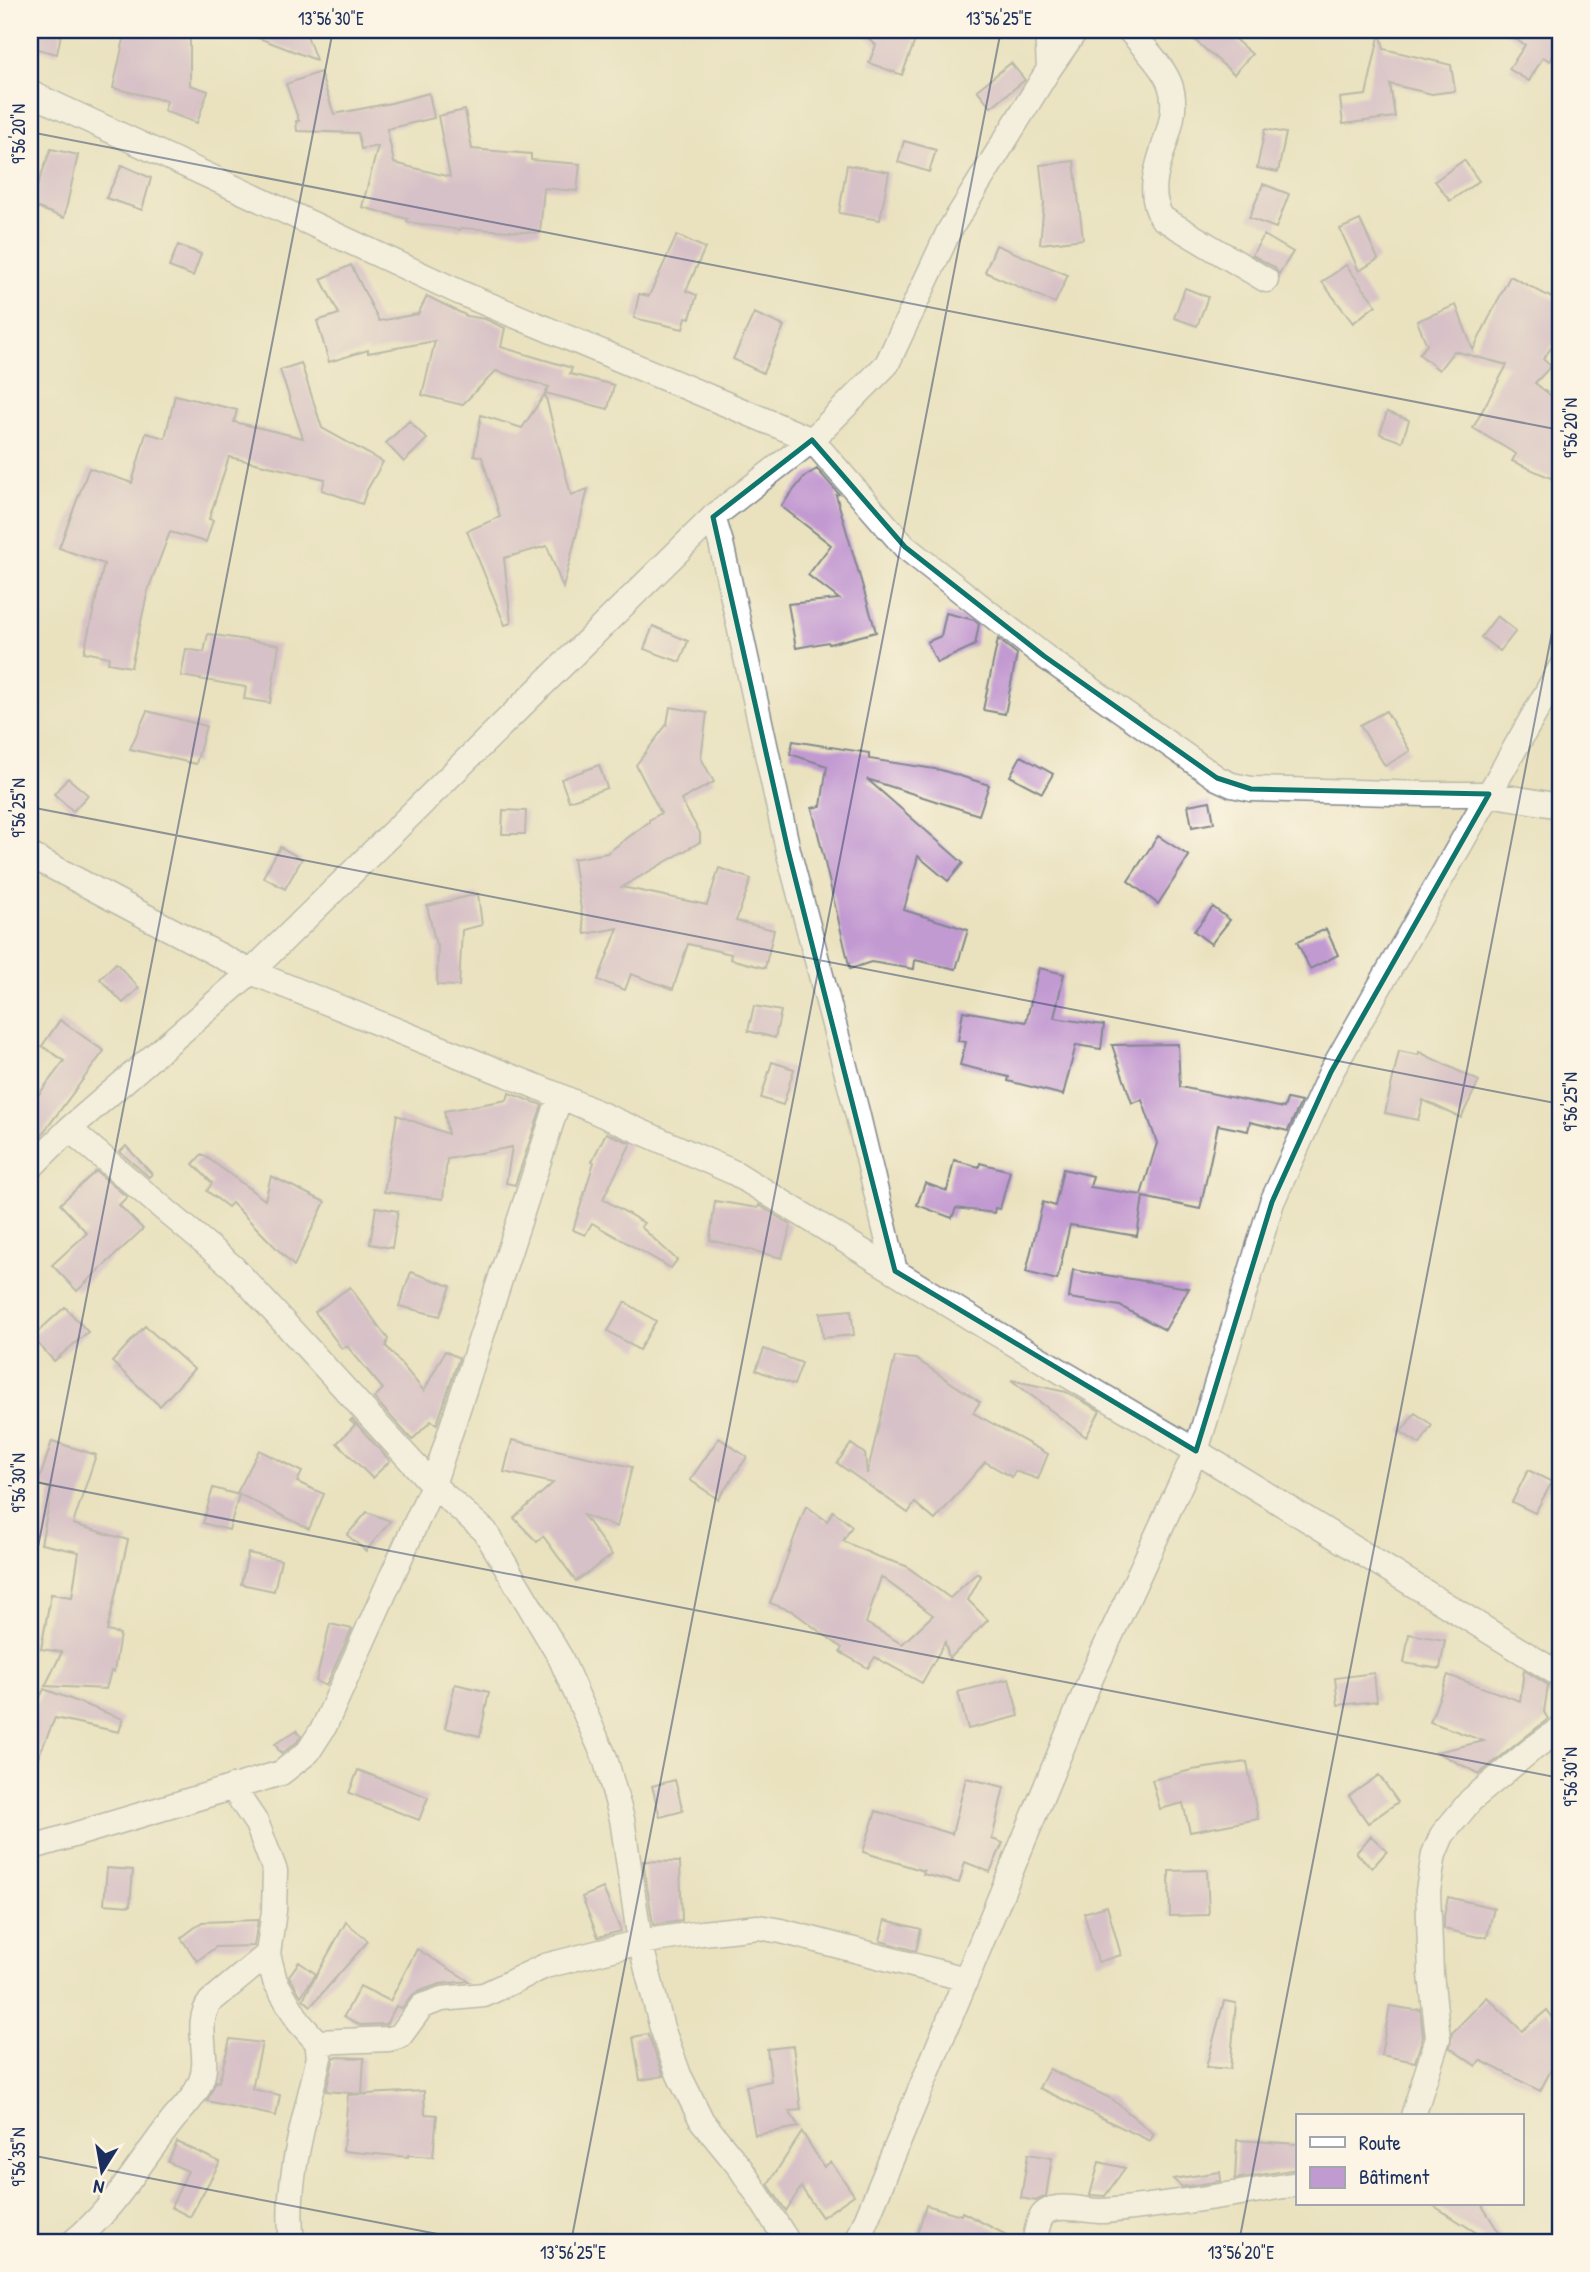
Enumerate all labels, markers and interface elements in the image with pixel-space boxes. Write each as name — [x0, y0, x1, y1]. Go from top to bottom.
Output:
text: 13°56'30"E — [298, 6, 364, 31]
text: 13°56'25"E — [966, 6, 1032, 31]
text: 9°56'20"N — [6, 104, 31, 164]
text: 9°56'20"N — [1558, 398, 1583, 458]
text: 9°56'25"N — [6, 778, 31, 838]
text: 9°56'25"N — [1558, 1072, 1583, 1132]
text: 9°56'30"N — [6, 1453, 31, 1513]
text: 9°56'30"N — [1558, 1747, 1583, 1807]
legend — [1296, 2114, 1524, 2206]
text: 9°56'35"N — [6, 2127, 31, 2187]
text: Route — [1359, 2128, 1401, 2157]
north arrow — [66, 2136, 136, 2206]
text: Bâtiment — [1359, 2162, 1430, 2191]
text: N — [91, 2174, 106, 2201]
text: 13°56'25"E — [540, 2240, 606, 2265]
text: 13°56'20"E — [1208, 2240, 1274, 2265]

